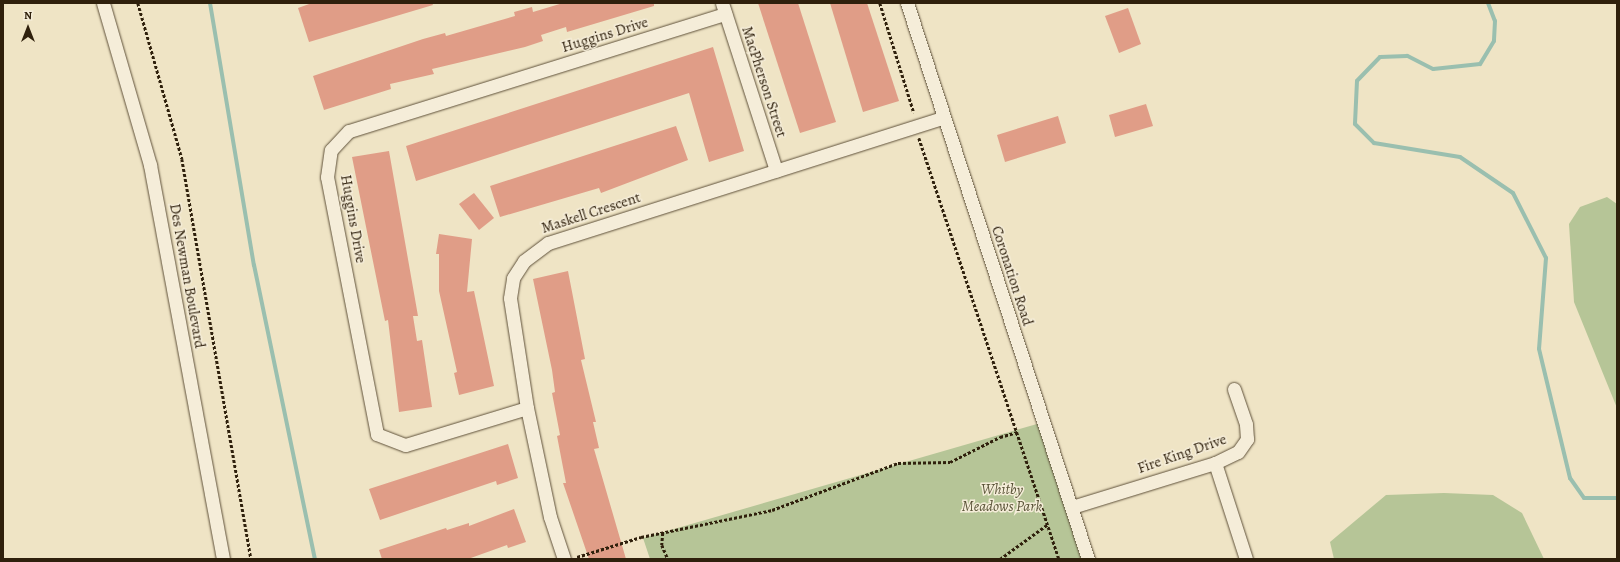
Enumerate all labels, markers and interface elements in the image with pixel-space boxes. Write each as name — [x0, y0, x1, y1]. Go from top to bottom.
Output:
north arrow — [8, 8, 48, 48]
text: N — [24, 8, 32, 23]
street label: Huggins Drive — [560, 13, 650, 57]
street label: MacPherson Street — [738, 24, 790, 140]
street label: Huggins Drive — [336, 173, 370, 265]
street label: Maskell Crescent — [539, 188, 643, 238]
street label: Des Newman Boulevard — [165, 202, 209, 350]
street label: Coronation Road — [987, 224, 1037, 328]
street label: Fire King Drive — [1135, 430, 1229, 478]
park label: Whitby Meadows Park — [962, 480, 1042, 515]

